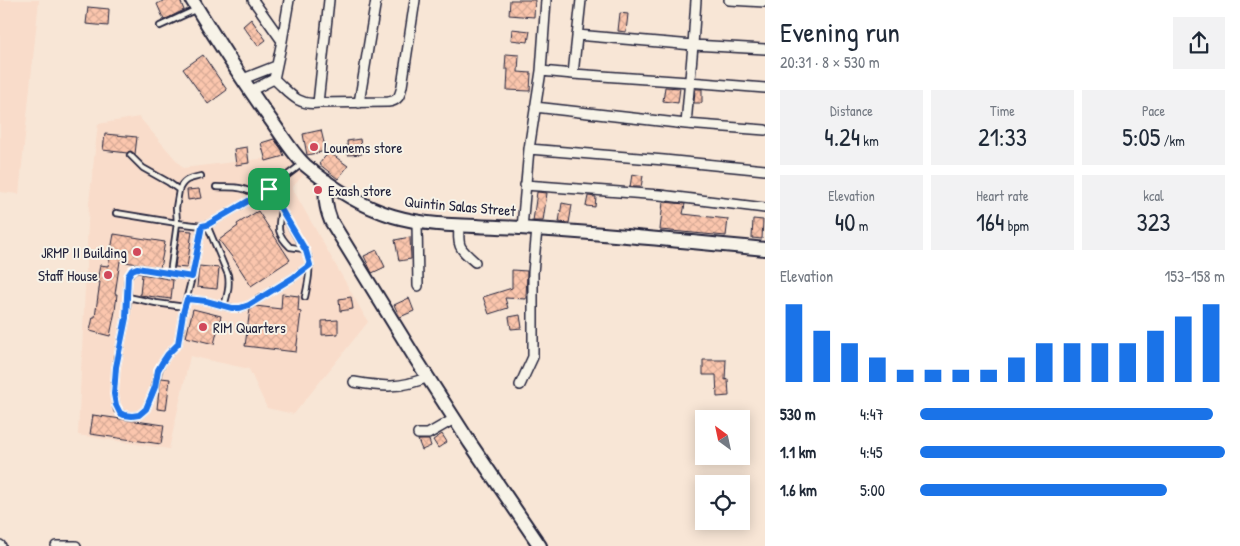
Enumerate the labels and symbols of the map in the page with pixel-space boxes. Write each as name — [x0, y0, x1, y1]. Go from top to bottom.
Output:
place label: Lounems store — [324, 137, 403, 158]
marker: Lounems store — [308, 141, 320, 153]
pin — [248, 168, 290, 210]
place label: Exash store — [328, 180, 392, 201]
marker: Exash store — [312, 184, 324, 196]
street label: Quintin Salas Street — [404, 191, 517, 221]
place label: JRMP II Building — [41, 242, 127, 263]
marker: JRMP II Building — [131, 246, 143, 258]
place label: Staff House — [38, 265, 98, 286]
marker: Staff House — [102, 269, 114, 281]
place label: RIM Quarters — [213, 317, 286, 338]
marker: RIM Quarters — [197, 321, 209, 333]
north arrow — [695, 410, 750, 465]

